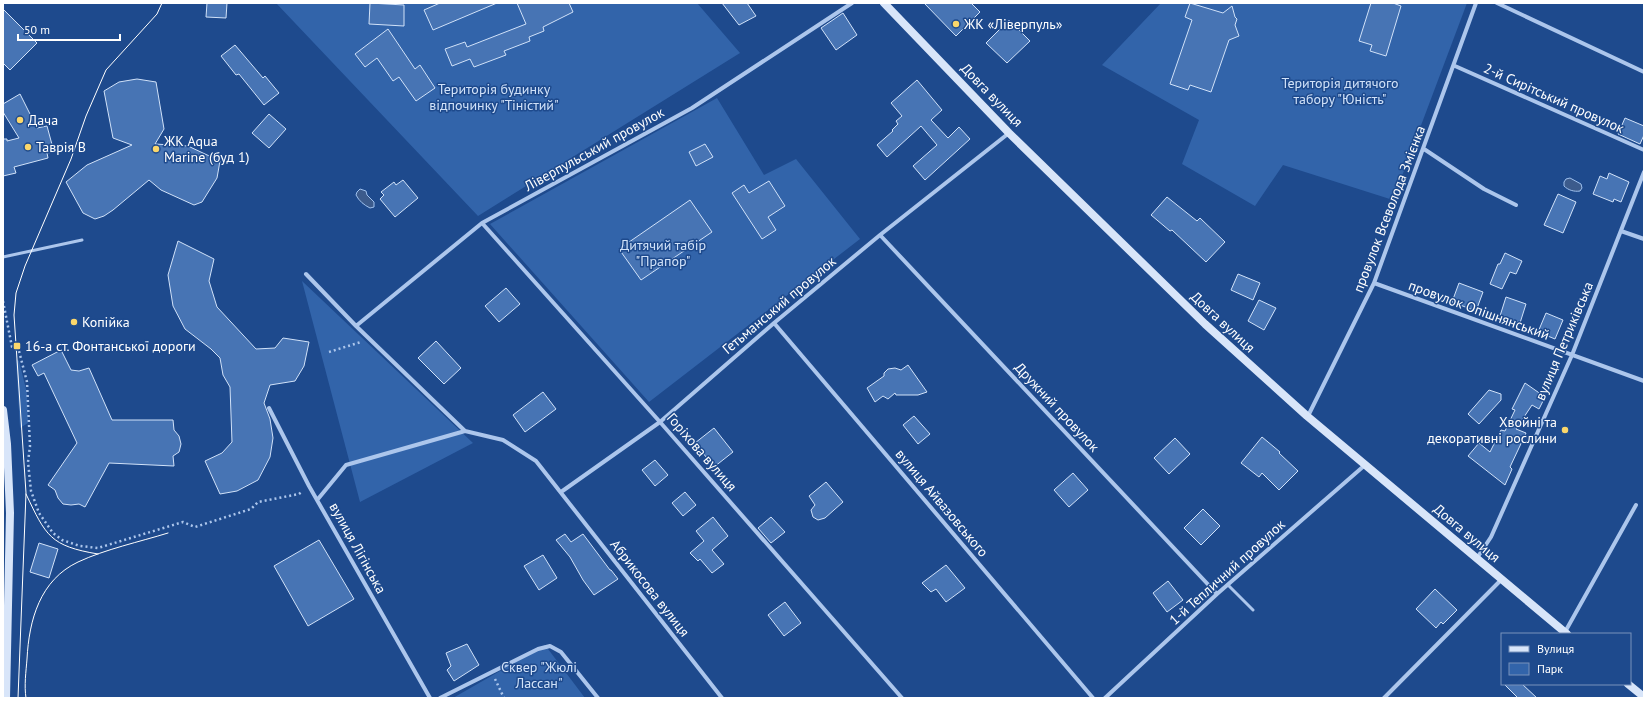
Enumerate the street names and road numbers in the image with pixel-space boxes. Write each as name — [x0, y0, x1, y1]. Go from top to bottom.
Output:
street label: Довга вулиця — [957, 59, 1027, 131]
street label: 2-й Сирітський провулок — [1481, 59, 1627, 137]
street label: Ліверпульський провулок — [520, 103, 667, 195]
street label: провулок Всеволода Змієнка — [1349, 123, 1429, 295]
street label: Гетьманський провулок — [718, 252, 840, 358]
street label: провулок Опішнянський — [1406, 276, 1552, 344]
street label: вулиця Петриківська — [1531, 279, 1597, 403]
street label: Довга вулиця — [1187, 288, 1259, 356]
street label: Дружний провулок — [1011, 358, 1103, 456]
street label: Горіхова вулиця — [663, 409, 741, 495]
street label: вулиця Айвазовського — [892, 445, 992, 561]
street label: вулиця Лігінська — [326, 499, 390, 597]
street label: Довга вулиця — [1430, 500, 1504, 566]
street label: 1-й Тепличний провулок — [1165, 515, 1289, 629]
street label: Абрикосова вулиця — [606, 536, 694, 640]

